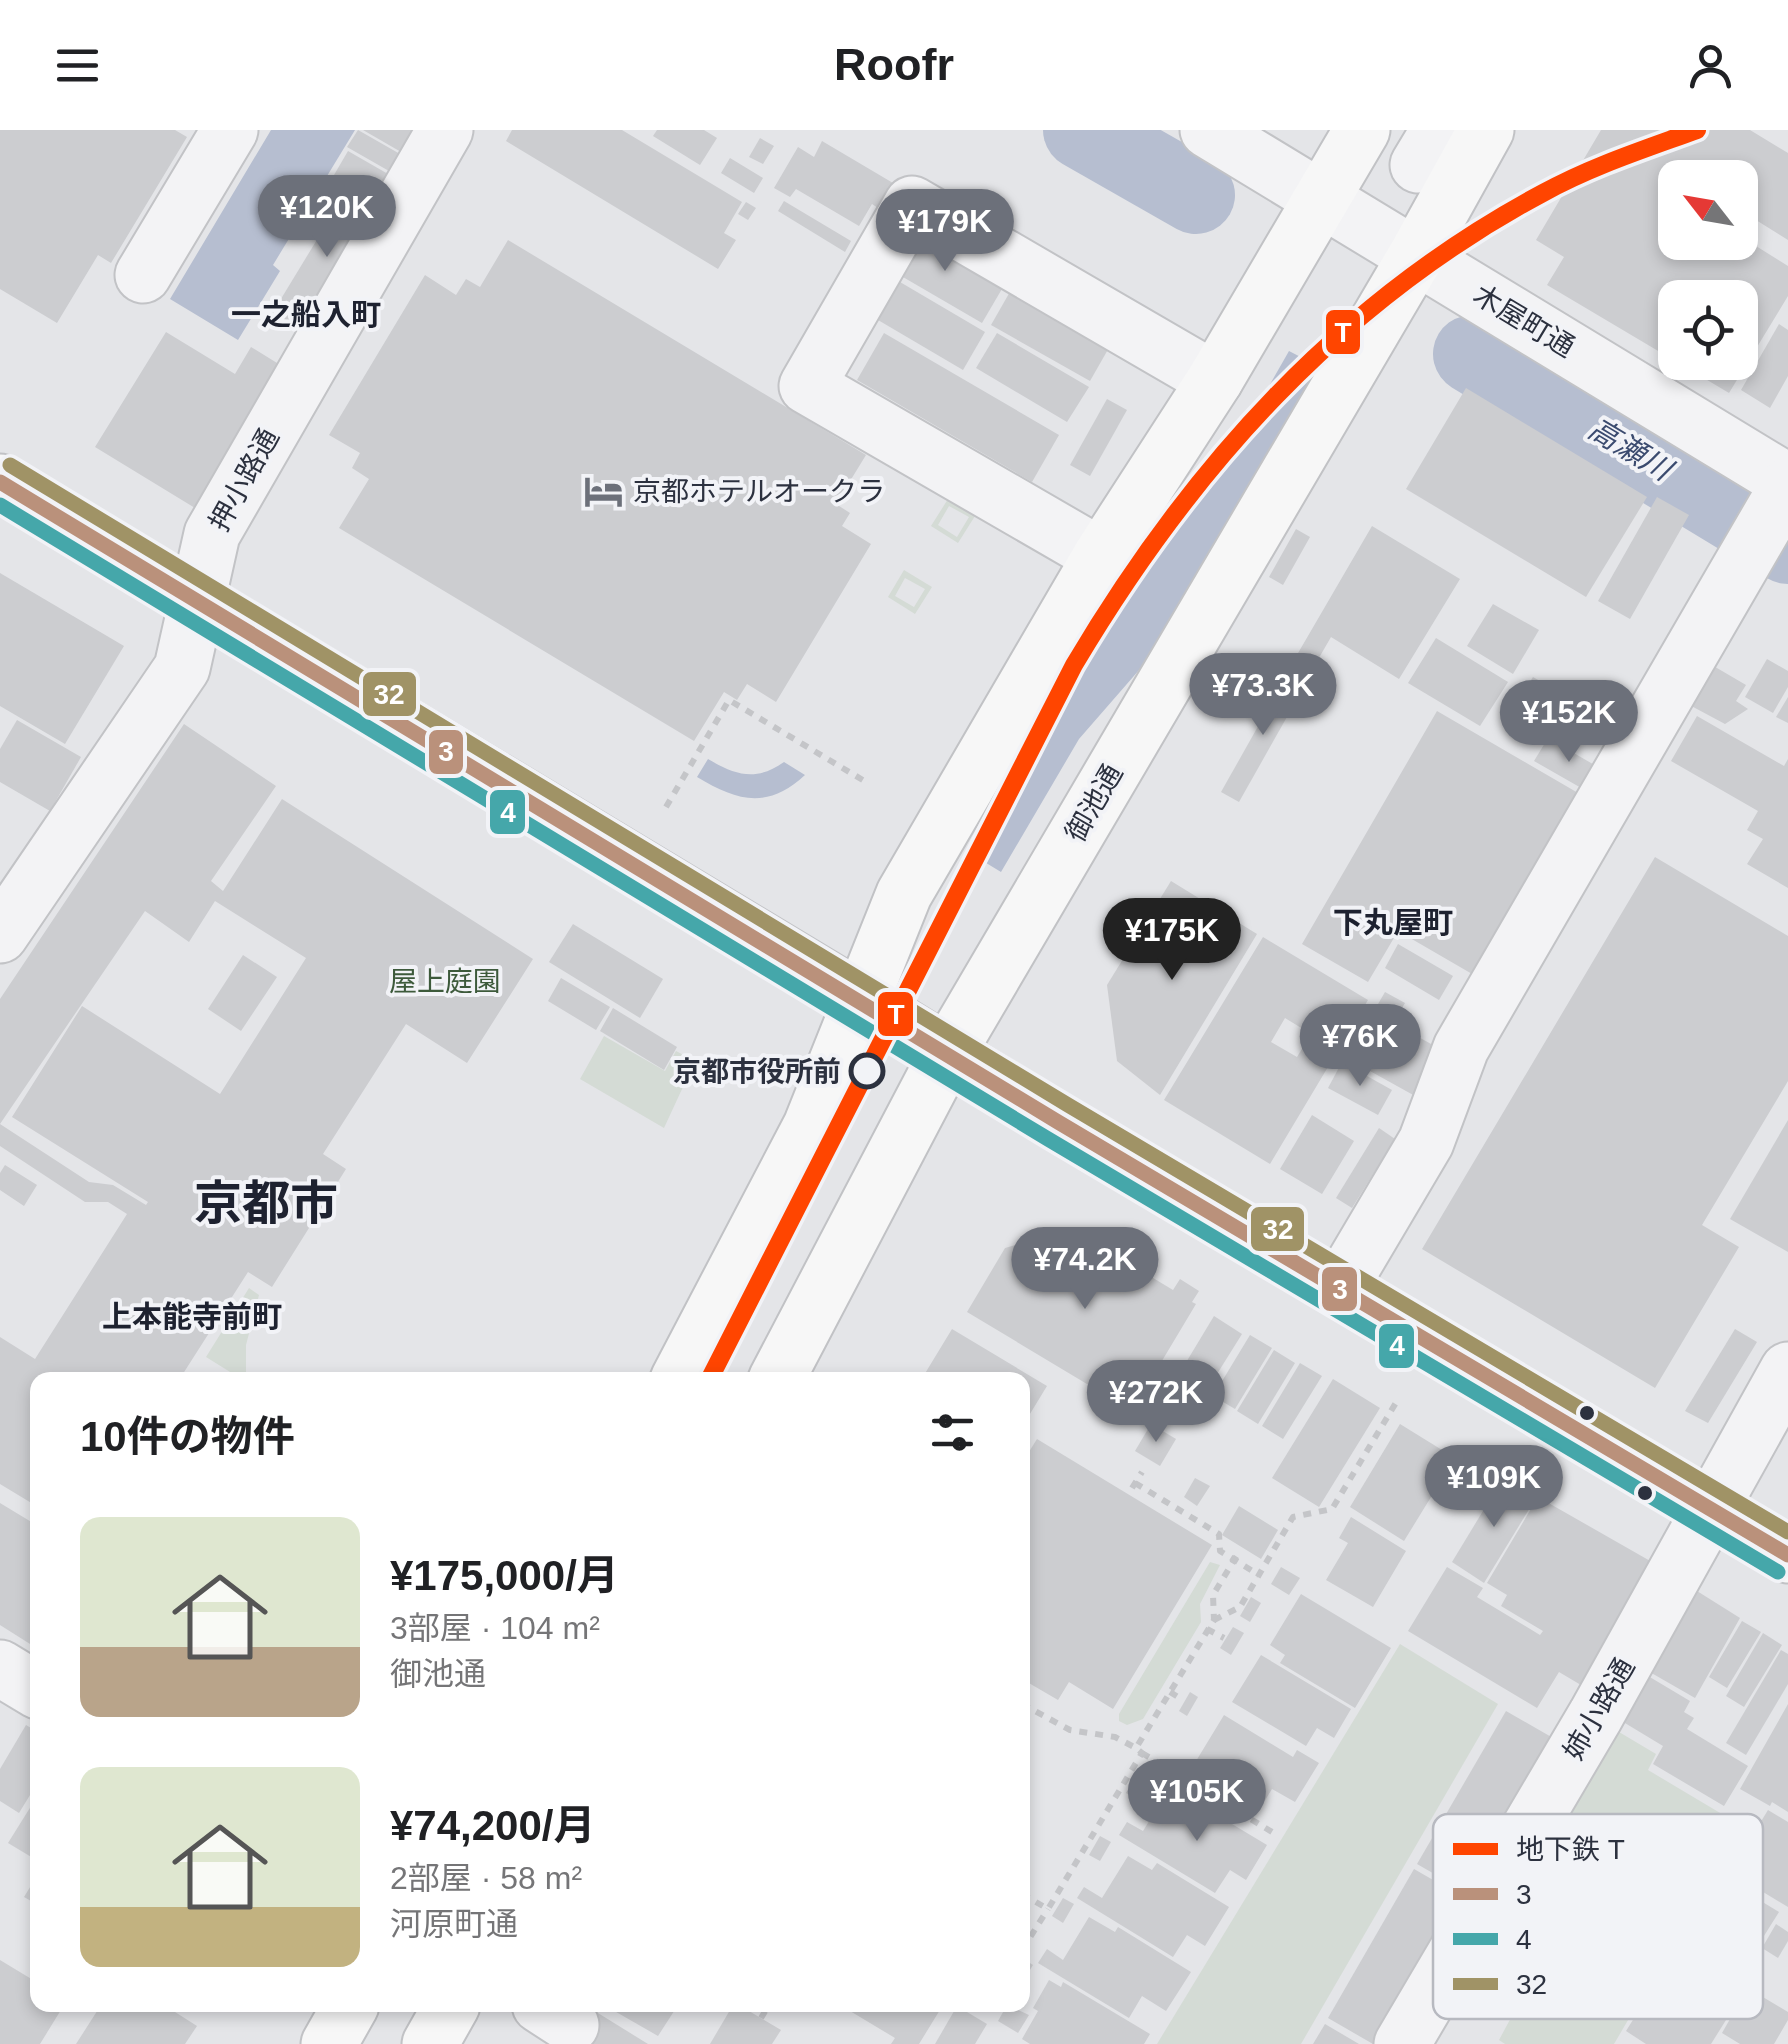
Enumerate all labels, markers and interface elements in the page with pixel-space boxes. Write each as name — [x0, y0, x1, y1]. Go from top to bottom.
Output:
icon: menu — [50, 38, 105, 93]
icon: person — [1683, 38, 1738, 93]
text: Roofr — [834, 39, 954, 90]
north arrow — [1658, 160, 1758, 260]
map controls — [1658, 160, 1758, 380]
pin: ¥120K — [257, 175, 397, 260]
text: ¥120K — [280, 189, 374, 225]
pin: ¥179K — [875, 189, 1015, 274]
text: ¥179K — [898, 203, 992, 239]
street label: 木屋町通 — [1468, 279, 1580, 363]
button: locate — [1658, 280, 1758, 380]
district label: 一之船入町 — [231, 298, 381, 331]
line badge: T — [1324, 308, 1362, 356]
text: T — [1334, 317, 1352, 348]
water label: 高瀬川 — [1583, 412, 1680, 488]
street label: 押小路通 — [203, 423, 285, 537]
hotel icon: 京都ホテルオークラ — [582, 470, 624, 512]
place label: 京都ホテルオークラ — [633, 476, 885, 507]
pin: ¥73.3K — [1182, 653, 1344, 738]
text: ¥73.3K — [1211, 667, 1315, 703]
line badge: 32 — [361, 670, 418, 718]
text: 32 — [373, 679, 405, 710]
pin: ¥152K — [1499, 680, 1639, 765]
text: ¥152K — [1522, 694, 1616, 730]
line badge: 3 — [427, 728, 465, 776]
text: 3 — [438, 736, 454, 767]
street label: 御池通 — [1060, 759, 1128, 847]
line badge: 4 — [488, 788, 527, 836]
text: 4 — [500, 797, 516, 828]
pin: ¥175K — [1102, 898, 1242, 983]
district label: 下丸屋町 — [1333, 906, 1453, 939]
text: ¥175K — [1125, 912, 1219, 948]
park label: 屋上庭園 — [389, 966, 501, 997]
line badge: T — [876, 990, 915, 1038]
text: T — [887, 999, 905, 1030]
pin: ¥76K — [1301, 1004, 1419, 1089]
text: ¥76K — [1322, 1018, 1398, 1054]
marker: 京都市役所前 — [850, 1054, 884, 1088]
place label: 京都市役所前 — [673, 1056, 841, 1087]
district label: 京都市 — [194, 1177, 338, 1230]
line badge: 32 — [1249, 1205, 1306, 1253]
text: 32 — [1262, 1214, 1294, 1245]
pin: ¥74.2K — [1004, 1227, 1166, 1312]
text: ¥74.2K — [1033, 1241, 1137, 1277]
line badge: 3 — [1320, 1265, 1359, 1313]
text: 3 — [1332, 1274, 1348, 1305]
district label: 上本能寺前町 — [102, 1300, 282, 1333]
line badge: 4 — [1377, 1322, 1416, 1370]
text: 4 — [1389, 1330, 1405, 1361]
pin: ¥272K — [1086, 1360, 1226, 1445]
text: ¥272K — [1109, 1374, 1203, 1410]
unlabelled marker — [1577, 1403, 1597, 1423]
icon: filters — [925, 1405, 980, 1460]
text: 10件の物件 — [80, 1413, 295, 1460]
pin: ¥109K — [1424, 1445, 1564, 1530]
text: ¥109K — [1447, 1459, 1541, 1495]
unlabelled marker — [1635, 1483, 1655, 1503]
text: ¥175,000/月 — [390, 1552, 619, 1599]
icon: home — [160, 1557, 280, 1677]
text: 3部屋 · 104 m² — [390, 1610, 600, 1646]
street label: 姉小路通 — [1558, 1653, 1640, 1765]
text: 御池通 — [390, 1656, 486, 1692]
pin: ¥105K — [1127, 1759, 1267, 1844]
text: ¥105K — [1150, 1773, 1244, 1809]
text: ¥74,200/月 — [390, 1802, 596, 1849]
icon: home — [160, 1807, 280, 1927]
legend — [1433, 1814, 1763, 2019]
text: 地下鉄 T — [1516, 1834, 1625, 1865]
text: 2部屋 · 58 m² — [390, 1860, 582, 1896]
text: 3 — [1516, 1879, 1532, 1910]
text: 河原町通 — [390, 1906, 518, 1942]
text: 4 — [1516, 1924, 1532, 1955]
text: 32 — [1516, 1969, 1547, 2000]

